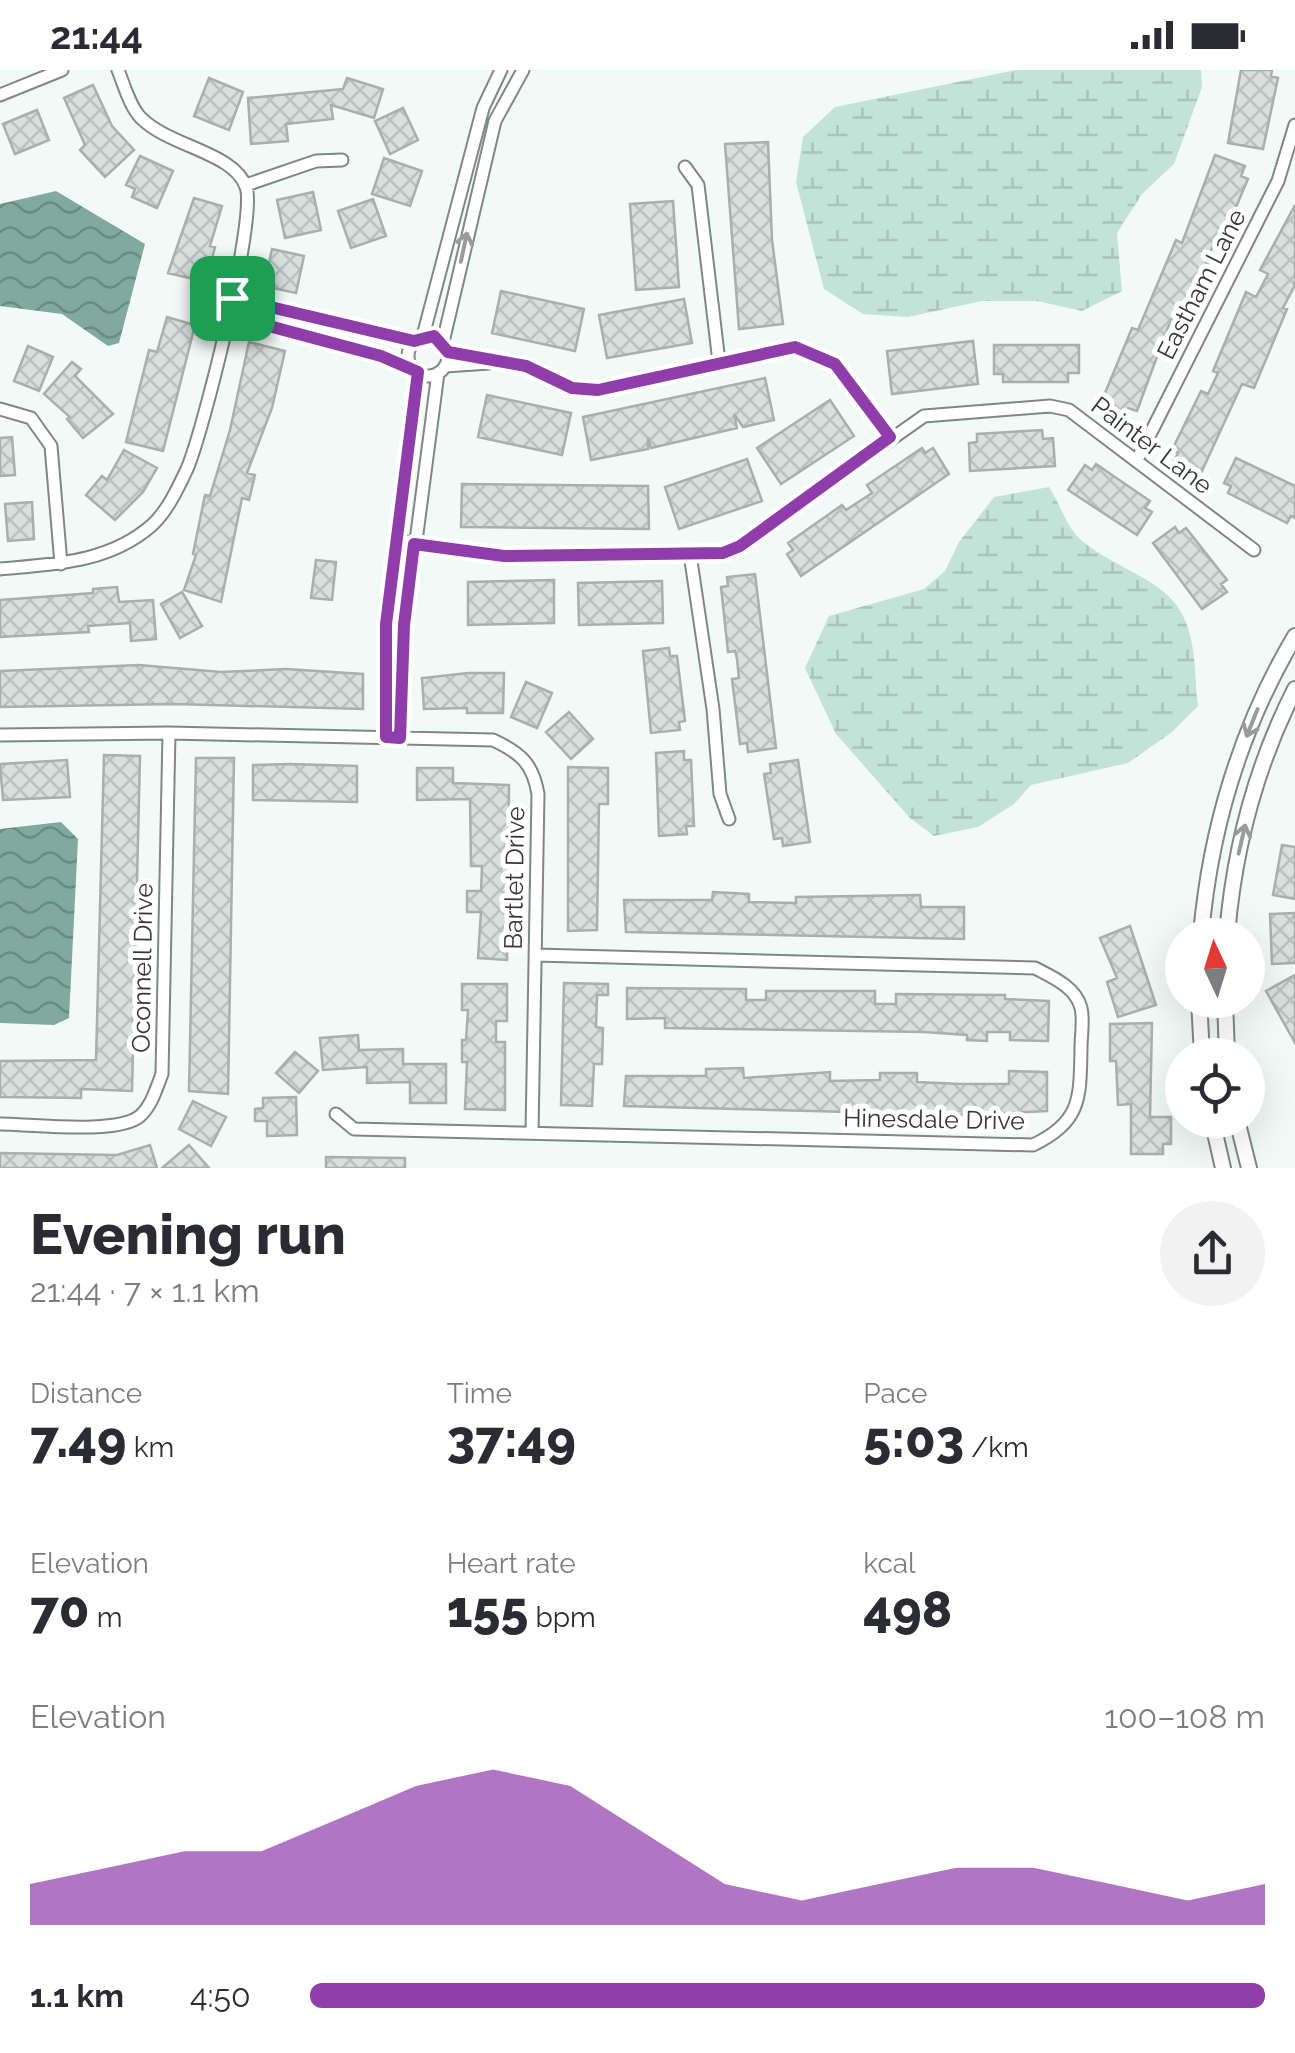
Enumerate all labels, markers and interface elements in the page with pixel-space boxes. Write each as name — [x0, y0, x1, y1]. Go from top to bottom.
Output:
text: 21:44 — [50, 13, 143, 58]
street label: Eastham Lane — [1150, 204, 1252, 364]
one-way arrow — [456, 232, 475, 264]
pin — [190, 256, 275, 341]
icon: arrive — [205, 271, 260, 326]
street label: Painter Lane — [1086, 390, 1218, 500]
one-way arrow — [1241, 707, 1259, 738]
street label: Bartlet Drive — [498, 806, 530, 950]
one-way arrow — [1234, 824, 1252, 856]
street label: Oconnell Drive — [126, 883, 158, 1053]
north arrow — [1165, 918, 1265, 1018]
map controls — [1165, 918, 1265, 1138]
button: locate — [1165, 1038, 1265, 1138]
street label: Hinesdale Drive — [843, 1102, 1025, 1136]
button: share — [1160, 1201, 1265, 1306]
text: Evening run — [30, 1202, 346, 1267]
text: 21:44 · 7 × 1.1 km — [30, 1272, 260, 1309]
text: Distance — [30, 1377, 142, 1410]
text: Time — [447, 1377, 512, 1410]
text: Pace — [863, 1377, 928, 1410]
text: 7.49 — [30, 1410, 127, 1469]
text: 37:49 — [447, 1410, 576, 1469]
text: 5:03 — [863, 1410, 964, 1469]
text: km — [127, 1431, 174, 1464]
text: /km — [964, 1431, 1029, 1464]
text: Elevation — [30, 1547, 149, 1580]
text: Heart rate — [447, 1547, 576, 1580]
text: kcal — [863, 1547, 916, 1580]
text: 70 — [30, 1580, 90, 1639]
text: 155 — [447, 1580, 528, 1639]
text: 498 — [863, 1580, 952, 1639]
text: m — [90, 1601, 122, 1634]
text: bpm — [528, 1601, 596, 1634]
text: Elevation — [30, 1698, 166, 1735]
text: 100–108 m — [1104, 1698, 1265, 1735]
text: 1.1 km — [30, 1977, 124, 2014]
text: 4:50 — [190, 1977, 251, 2014]

